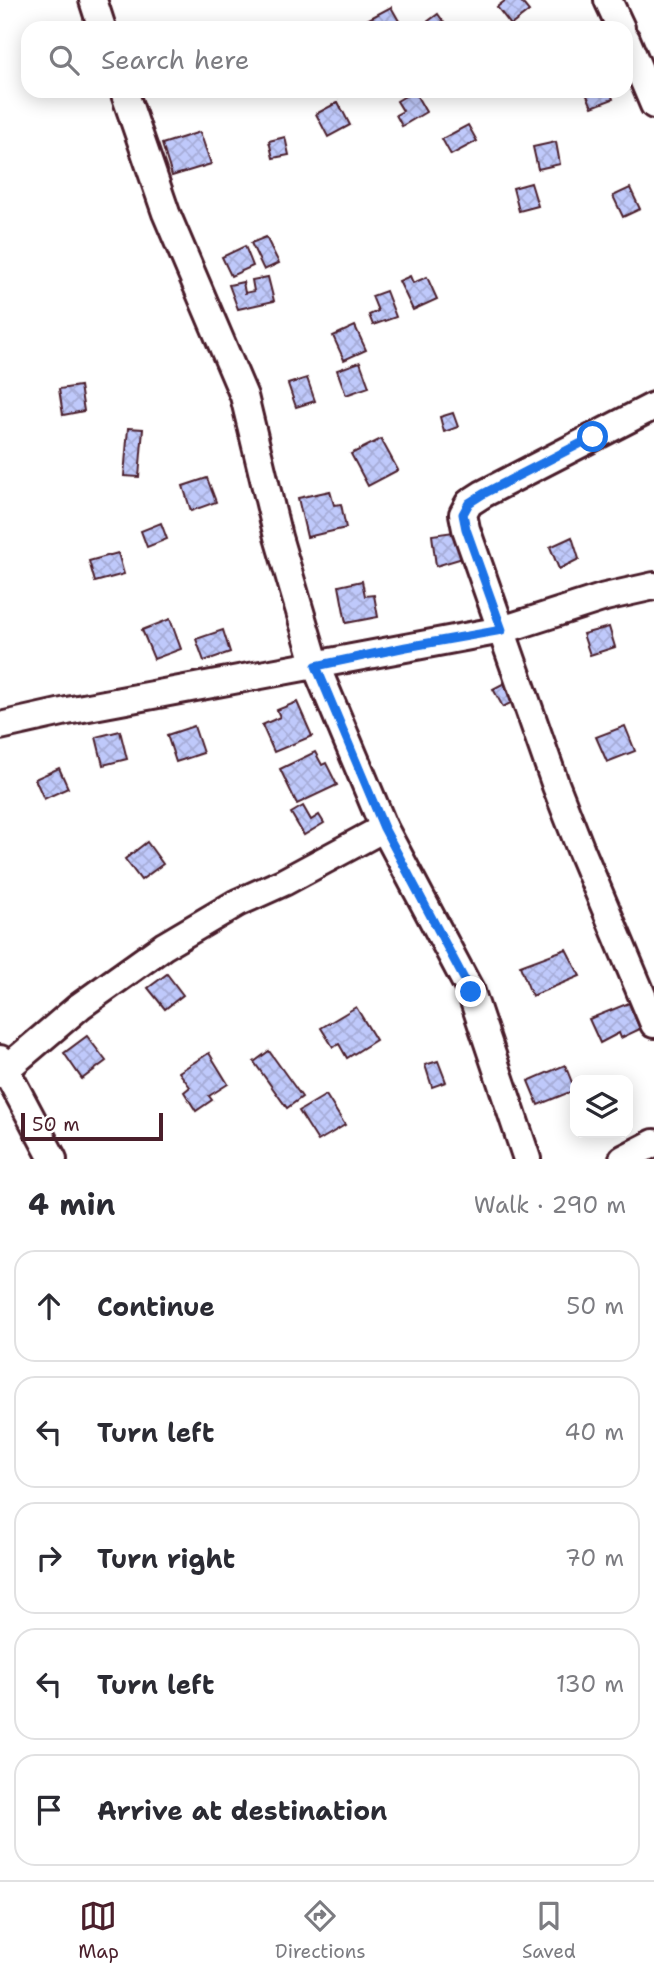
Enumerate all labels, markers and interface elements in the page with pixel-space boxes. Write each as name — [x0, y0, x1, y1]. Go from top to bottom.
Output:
search box — [21, 21, 633, 98]
icon: search — [45, 41, 83, 79]
text: Search here — [101, 42, 250, 77]
route start — [577, 421, 608, 452]
route end — [455, 976, 486, 1007]
map controls — [570, 1075, 633, 1138]
button: layers — [570, 1075, 633, 1138]
scale bar — [21, 1110, 163, 1142]
text: 50 m — [32, 1112, 80, 1137]
text: 4 min — [28, 1184, 115, 1225]
text: Walk · 290 m — [474, 1190, 626, 1220]
icon: ahead — [30, 1287, 68, 1325]
text: Continue — [97, 1289, 215, 1324]
text: 50 m — [566, 1291, 624, 1321]
icon: left — [30, 1413, 68, 1451]
text: Turn left — [97, 1415, 214, 1450]
text: 40 m — [564, 1417, 624, 1447]
icon: right — [30, 1539, 68, 1577]
text: Turn right — [97, 1541, 235, 1576]
text: 70 m — [565, 1543, 624, 1573]
icon: left — [30, 1665, 68, 1703]
text: Turn left — [97, 1667, 214, 1702]
text: 130 m — [556, 1669, 624, 1699]
icon: arrive — [30, 1791, 68, 1829]
text: Arrive at destination — [97, 1793, 387, 1828]
tab: Map — [78, 1897, 119, 1964]
tab: Directions — [275, 1897, 366, 1964]
tab: Saved — [522, 1897, 576, 1964]

